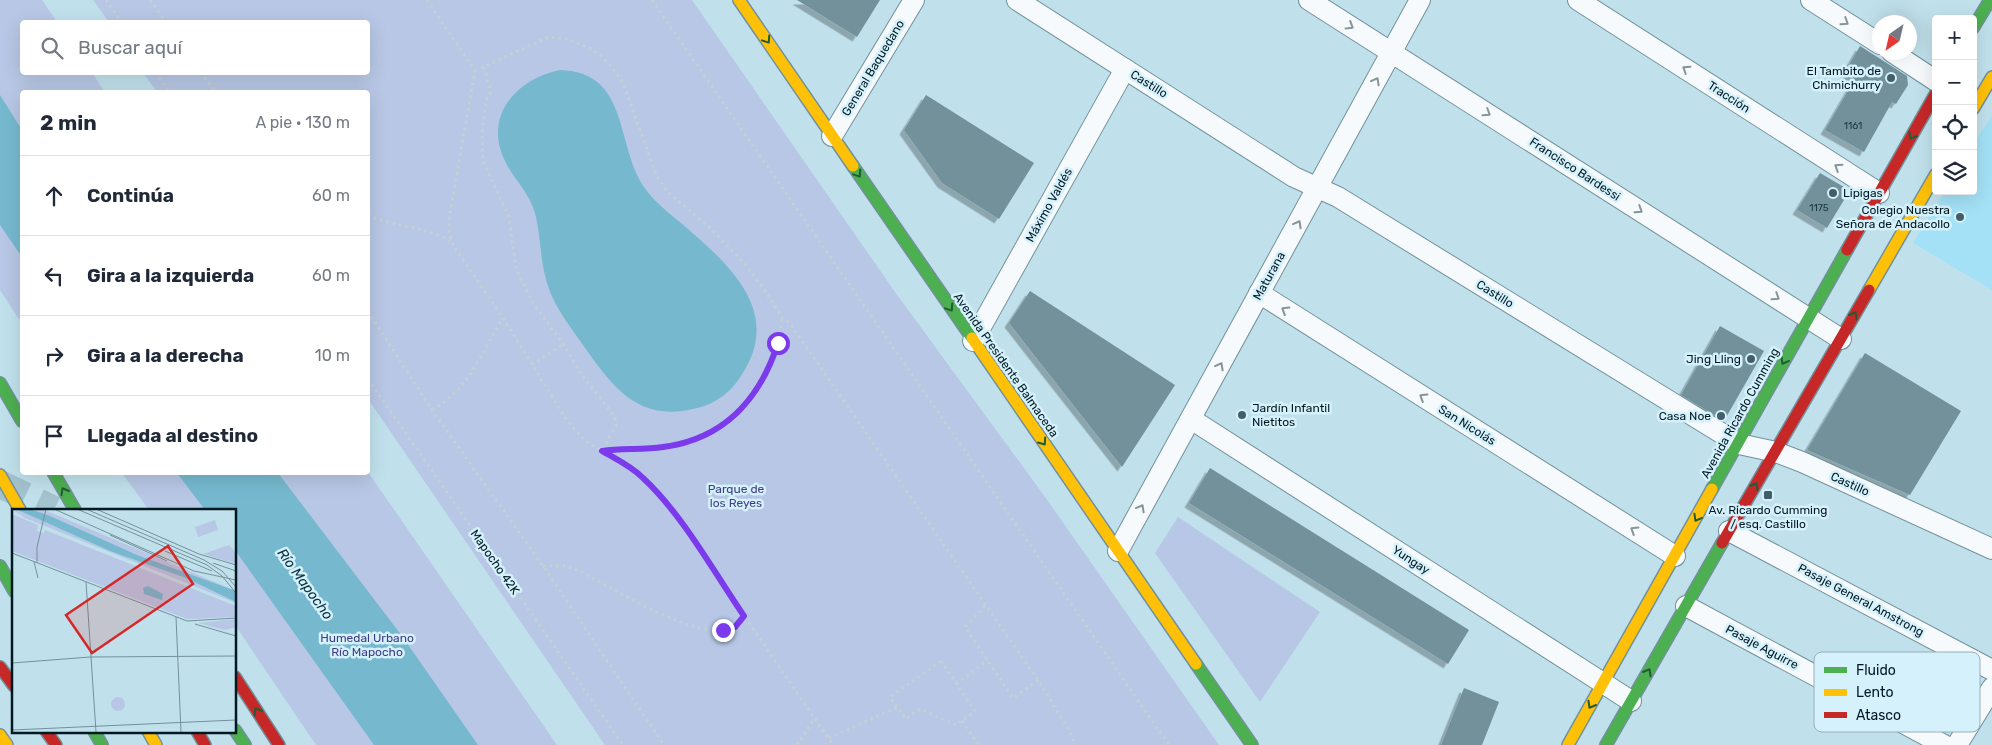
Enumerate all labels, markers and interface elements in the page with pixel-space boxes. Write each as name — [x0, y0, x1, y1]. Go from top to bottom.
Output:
north arrow — [1872, 15, 1917, 60]
map controls — [1932, 15, 1977, 195]
button: + — [1932, 15, 1977, 60]
one-way arrow — [1840, 16, 1849, 25]
street label: General Baquedano — [839, 17, 907, 119]
search box — [20, 20, 370, 75]
one-way arrow — [1344, 20, 1353, 29]
icon: search — [38, 34, 66, 62]
one-way arrow — [761, 34, 770, 44]
text: Buscar aquí — [78, 36, 182, 59]
button: − — [1932, 60, 1977, 105]
place label: El Tambito de Chimichurry — [1807, 64, 1881, 92]
one-way arrow — [1683, 66, 1692, 76]
street label: Castillo — [1128, 67, 1170, 101]
marker: El Tambito de Chimichurry — [1885, 72, 1897, 84]
one-way arrow — [1370, 77, 1380, 86]
street label: Tracción — [1705, 78, 1753, 116]
button: locate — [1932, 105, 1977, 150]
one-way arrow — [1481, 107, 1490, 117]
text: 2 min — [40, 110, 97, 135]
text: A pie · 130 m — [256, 113, 350, 132]
house number: 1161 — [1844, 120, 1862, 132]
one-way arrow — [1908, 130, 1918, 139]
street label: Francisco Bardessi — [1527, 134, 1623, 204]
button: layers — [1932, 150, 1977, 195]
one-way arrow — [1834, 163, 1843, 173]
street label: Máximo Valdés — [1023, 166, 1075, 244]
one-way arrow — [852, 168, 861, 178]
icon: ahead — [40, 182, 68, 210]
text: Continúa — [87, 184, 174, 207]
text: 60 m — [312, 186, 350, 205]
place label: Lipigas — [1843, 186, 1883, 200]
marker: Lipigas — [1827, 187, 1839, 199]
house number: 1175 — [1809, 202, 1829, 214]
place label: Colegio Nuestra Señora de Andacollo — [1836, 203, 1950, 231]
one-way arrow — [1633, 204, 1642, 213]
marker: Colegio Nuestra Señora de Andacollo — [1954, 211, 1966, 223]
one-way arrow — [1292, 220, 1302, 229]
street label: Maturana — [1250, 249, 1288, 303]
icon: left — [40, 262, 68, 290]
text: Gira a la izquierda — [87, 264, 254, 287]
text: 60 m — [312, 266, 350, 285]
street label: Castillo — [1474, 277, 1516, 311]
street label: Avenida Presidente Balmaceda — [951, 290, 1061, 440]
one-way arrow — [1770, 291, 1779, 301]
one-way arrow — [944, 302, 953, 312]
one-way arrow — [1282, 306, 1291, 316]
one-way arrow — [1848, 312, 1858, 321]
route start — [767, 332, 790, 355]
icon: right — [40, 342, 68, 370]
text: Gira a la derecha — [87, 344, 244, 367]
street label: Avenida Ricardo Cumming — [1698, 345, 1782, 481]
text: 10 m — [315, 346, 350, 365]
place label: Jing Lling — [1686, 352, 1741, 366]
marker: Jing Lling — [1745, 353, 1757, 365]
one-way arrow — [1780, 355, 1790, 364]
one-way arrow — [1213, 362, 1223, 371]
one-way arrow — [1419, 393, 1428, 403]
place label: Jardín Infantil Nietitos — [1252, 401, 1330, 429]
street label: San Nicolás — [1436, 402, 1498, 448]
marker: Jardín Infantil Nietitos — [1236, 409, 1248, 421]
place label: Casa Noe — [1659, 409, 1711, 423]
marker: Casa Noe — [1715, 410, 1727, 422]
icon: arrive — [40, 422, 68, 450]
text: Llegada al destino — [87, 424, 258, 447]
one-way arrow — [1037, 436, 1046, 446]
street label: Castillo — [1828, 469, 1872, 499]
park label: Parque de los Reyes — [708, 482, 765, 510]
one-way arrow — [1749, 483, 1759, 492]
one-way arrow — [60, 488, 70, 497]
marker: Av. Ricardo Cumming / esq. Castillo — [1762, 489, 1774, 501]
place label: Av. Ricardo Cumming / esq. Castillo — [1709, 503, 1827, 531]
one-way arrow — [1135, 505, 1145, 514]
inset map — [12, 509, 236, 732]
one-way arrow — [1693, 513, 1703, 522]
street label: Mapocho 42K — [468, 527, 523, 598]
one-way arrow — [1630, 527, 1639, 537]
street label: Yungay — [1390, 543, 1433, 577]
water label: Río Mapocho — [273, 545, 337, 623]
street label: Pasaje General Amstrong — [1796, 561, 1926, 639]
route end — [712, 619, 735, 642]
street label: Pasaje Aguirre — [1723, 622, 1801, 672]
park label: Humedal Urbano Río Mapocho — [320, 631, 414, 659]
legend — [1814, 652, 1980, 732]
text: Fluido — [1856, 662, 1896, 679]
one-way arrow — [1641, 669, 1651, 678]
text: Lento — [1856, 684, 1893, 701]
one-way arrow — [1587, 700, 1597, 709]
one-way arrow — [254, 707, 263, 717]
text: Atasco — [1856, 707, 1901, 724]

